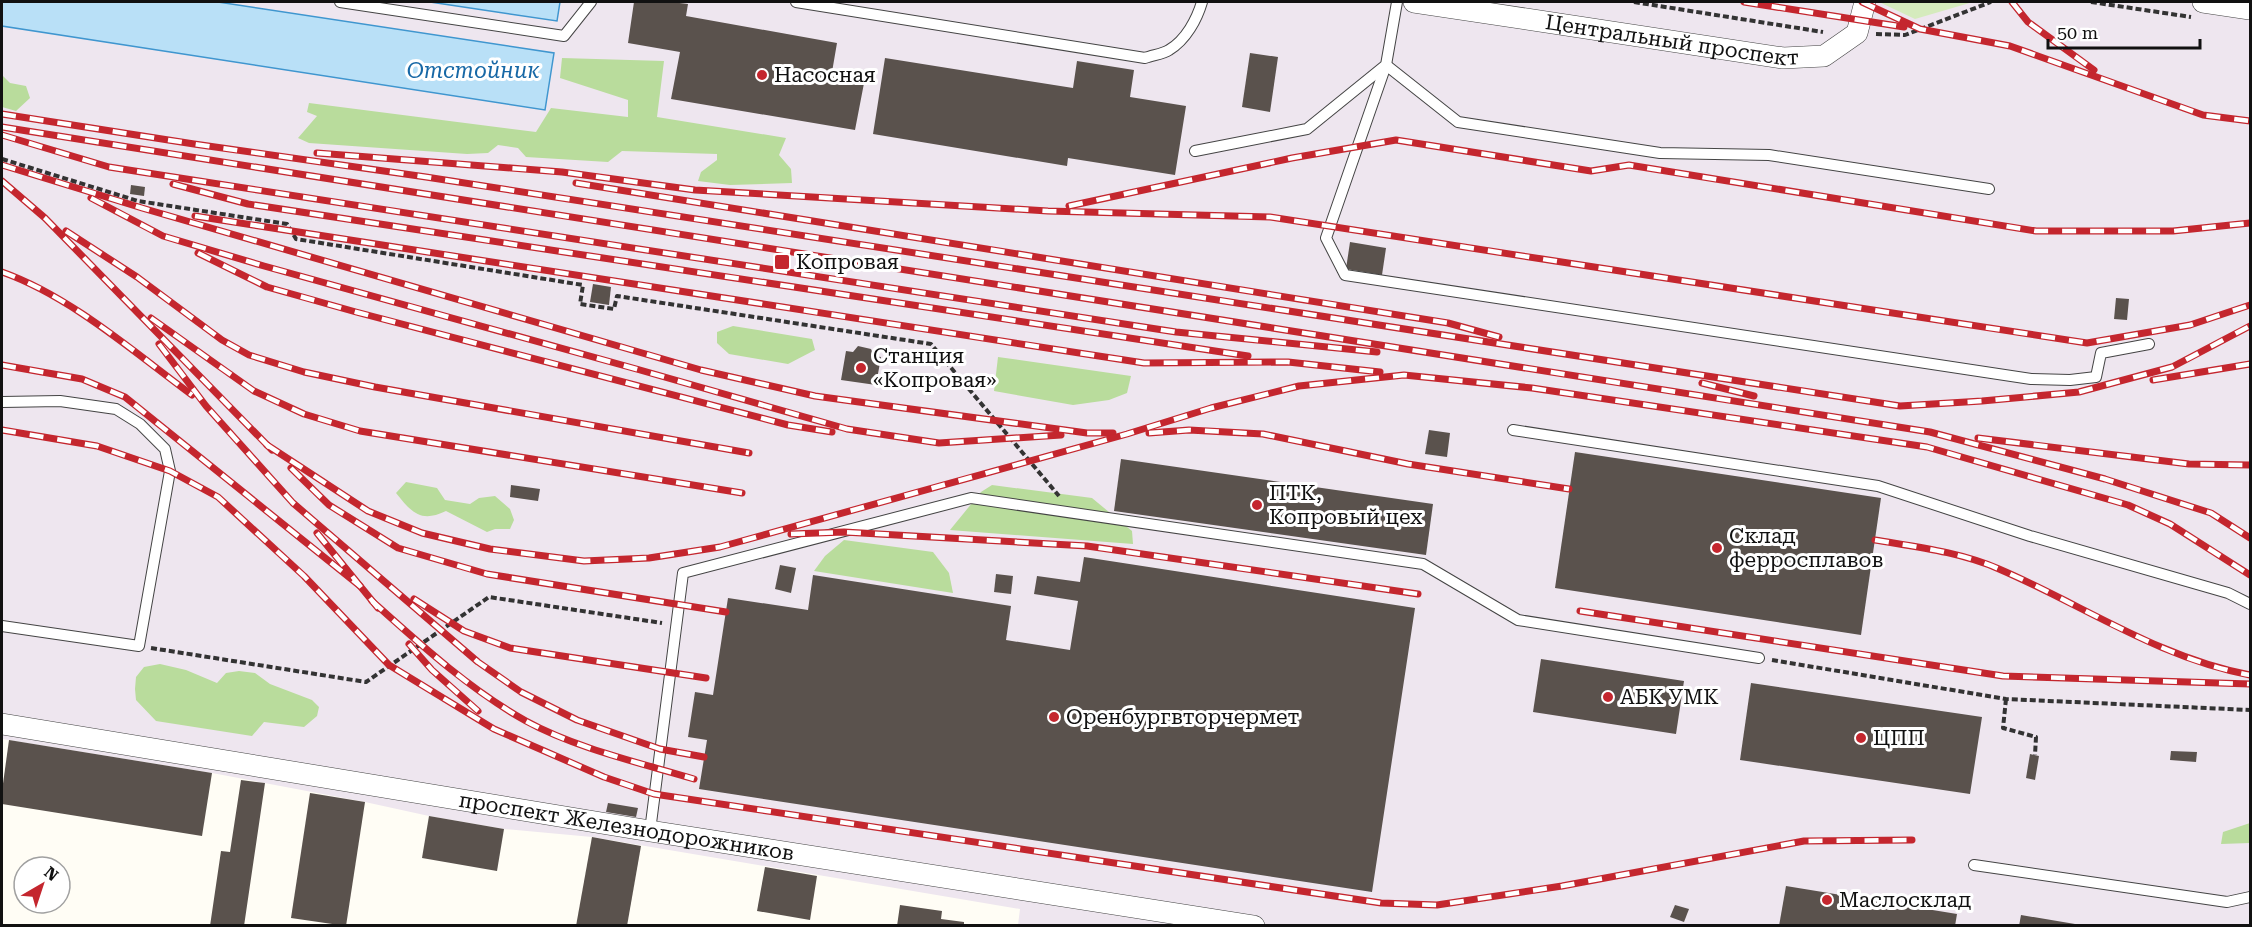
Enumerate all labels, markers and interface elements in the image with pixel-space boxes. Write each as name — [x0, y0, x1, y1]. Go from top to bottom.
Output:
street label: Центральный проспект — [1544, 10, 1799, 70]
scale bar — [2048, 12, 2200, 50]
text: 50 m — [2057, 22, 2098, 43]
water label: Отстойник — [407, 58, 540, 83]
place label: Насосная — [774, 63, 876, 87]
marker: Насосная — [755, 68, 769, 82]
place label: Копровая — [796, 250, 899, 274]
marker: Копровая — [773, 253, 791, 271]
place label: Станция «Копровая» — [873, 344, 997, 392]
marker: Станция «Копровая» — [854, 361, 868, 375]
place label: ПТК, Копровый цех — [1269, 481, 1422, 529]
marker: ПТК, Копровый цех — [1250, 498, 1264, 512]
place label: Склад ферросплавов — [1729, 524, 1883, 572]
marker: Склад ферросплавов — [1710, 541, 1724, 555]
place label: АБК УМК — [1620, 685, 1718, 709]
marker: АБК УМК — [1601, 690, 1615, 704]
place label: Оренбургвторчермет — [1066, 705, 1300, 729]
marker: Оренбургвторчермет — [1047, 710, 1061, 724]
place label: ЦПП — [1873, 726, 1925, 750]
marker: ЦПП — [1854, 731, 1868, 745]
street label: проспект Железнодорожников — [457, 788, 796, 866]
north arrow — [12, 855, 72, 915]
text: N — [40, 862, 62, 885]
place label: Маслосклад — [1839, 888, 1971, 912]
marker: Маслосклад — [1820, 893, 1834, 907]

